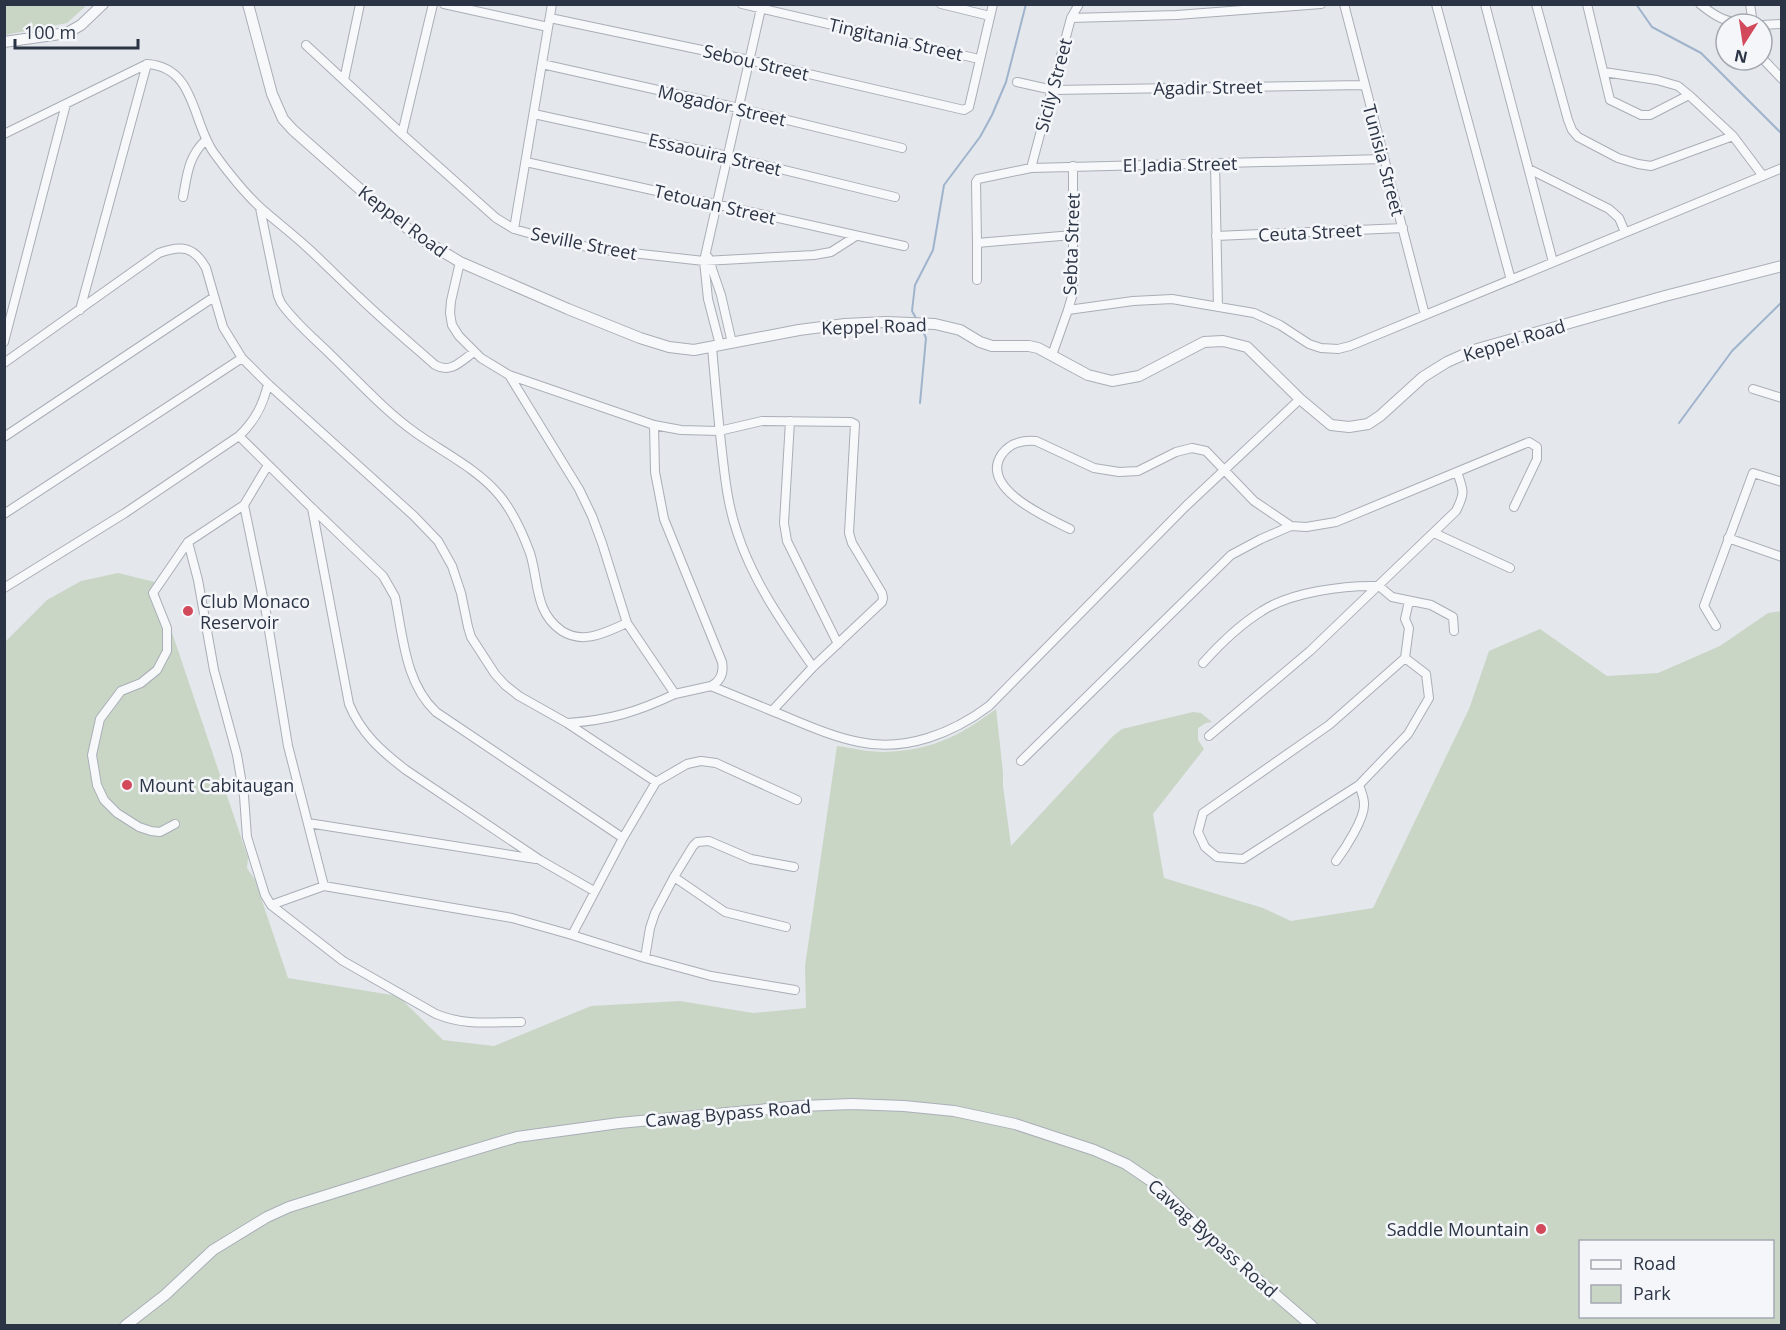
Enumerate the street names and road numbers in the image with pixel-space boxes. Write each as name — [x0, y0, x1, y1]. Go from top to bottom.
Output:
street label: Tingitania Street — [827, 12, 965, 66]
street label: Sicily Street — [1029, 35, 1077, 135]
street label: Sebou Street — [701, 38, 811, 86]
street label: Agadir Street — [1153, 74, 1263, 100]
street label: Mogador Street — [656, 79, 788, 131]
street label: Tunisia Street — [1358, 102, 1410, 218]
street label: Essaouira Street — [646, 127, 784, 181]
street label: El Jadia Street — [1123, 151, 1237, 177]
street label: Tetouan Street — [652, 178, 778, 230]
street label: Keppel Road — [354, 180, 452, 262]
street label: Sebta Street — [1057, 192, 1085, 296]
street label: Ceuta Street — [1258, 217, 1362, 247]
street label: Seville Street — [529, 221, 639, 265]
street label: Keppel Road — [821, 312, 927, 340]
street label: Keppel Road — [1460, 313, 1568, 367]
street label: Cawag Bypass Road — [644, 1094, 812, 1132]
street label: Cawag Bypass Road — [1143, 1173, 1283, 1303]

